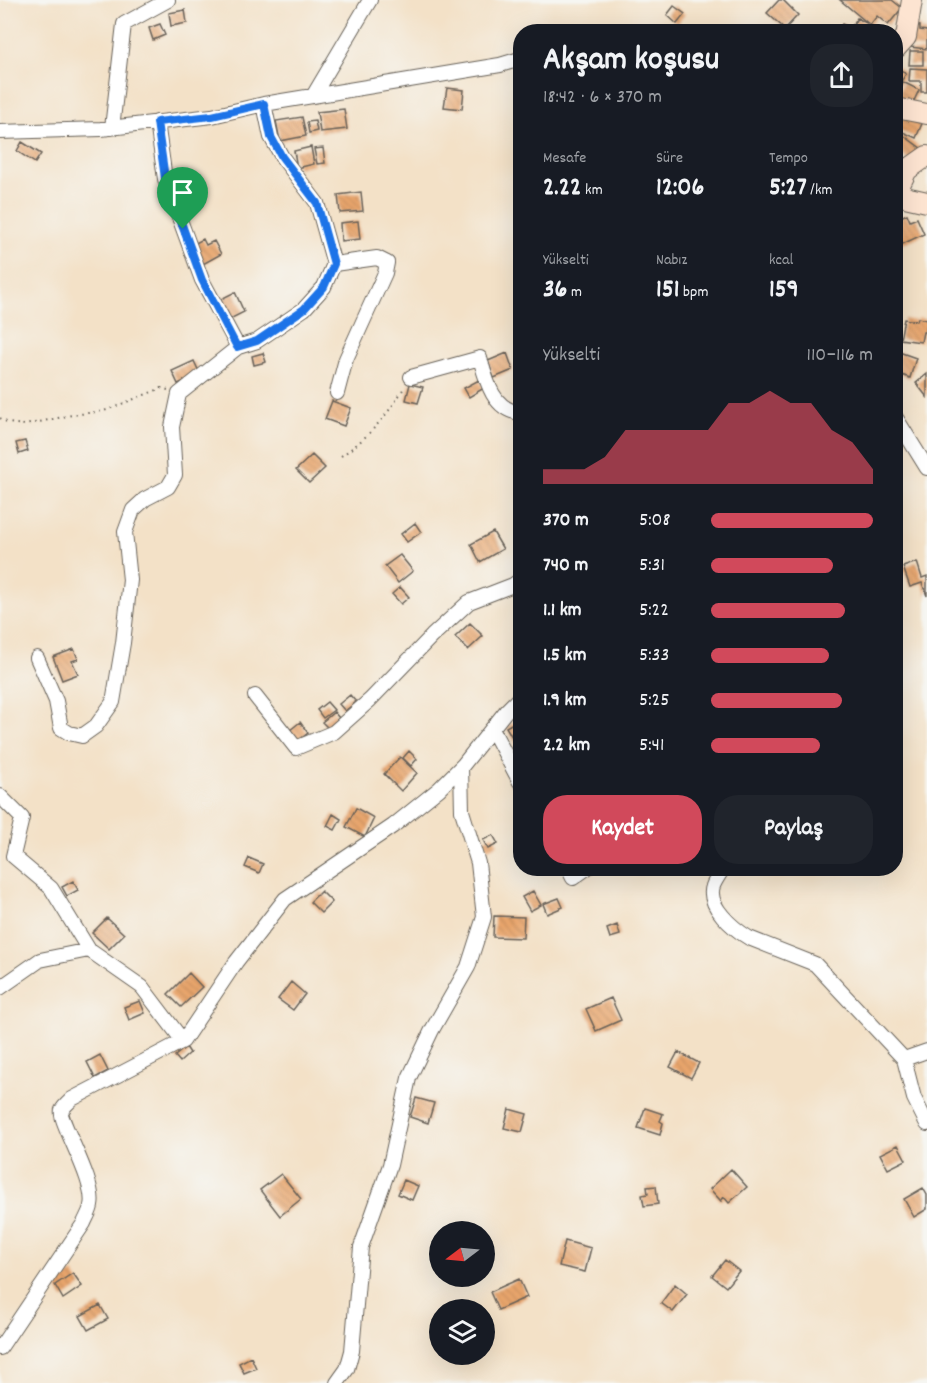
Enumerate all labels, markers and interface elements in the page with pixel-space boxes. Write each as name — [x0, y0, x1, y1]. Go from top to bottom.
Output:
text: Akşam koşusu — [543, 38, 719, 85]
button: share — [810, 44, 873, 107]
text: 18:42 · 6 × 370 m — [543, 84, 662, 112]
text: Mesafe — [543, 147, 586, 170]
text: Süre — [656, 147, 683, 170]
text: Tempo — [769, 147, 808, 170]
pin — [157, 167, 208, 229]
text: 2.22 — [543, 170, 581, 207]
text: 12:06 — [656, 170, 704, 207]
text: 5:27 — [769, 170, 807, 207]
icon: arrive — [166, 176, 199, 209]
text: km — [581, 179, 603, 202]
text: /km — [807, 179, 832, 202]
text: Yükselti — [543, 249, 589, 272]
text: Nabız — [656, 249, 687, 272]
text: kcal — [769, 249, 793, 272]
text: 36 — [543, 272, 567, 309]
text: 151 — [656, 272, 679, 309]
text: 159 — [769, 272, 799, 309]
text: m — [567, 281, 582, 304]
text: bpm — [679, 281, 708, 304]
text: Yükselti — [543, 342, 600, 370]
text: 110–116 m — [807, 342, 873, 370]
text: 370 m — [543, 507, 589, 535]
text: 5:08 — [639, 507, 671, 535]
text: 740 m — [543, 552, 588, 580]
text: 5:31 — [639, 552, 665, 580]
text: 1.1 km — [543, 597, 582, 625]
text: 5:22 — [639, 597, 669, 625]
text: 1.5 km — [543, 642, 586, 670]
text: 5:33 — [639, 642, 669, 670]
text: 1.9 km — [543, 687, 586, 715]
text: 5:25 — [639, 687, 670, 715]
text: 2.2 km — [543, 732, 590, 760]
text: 5:41 — [639, 732, 664, 760]
button: Kaydet — [543, 795, 702, 864]
button: Paylaş — [714, 795, 873, 864]
north arrow — [429, 1221, 495, 1287]
map controls — [429, 1221, 495, 1365]
button: layers — [429, 1299, 495, 1365]

